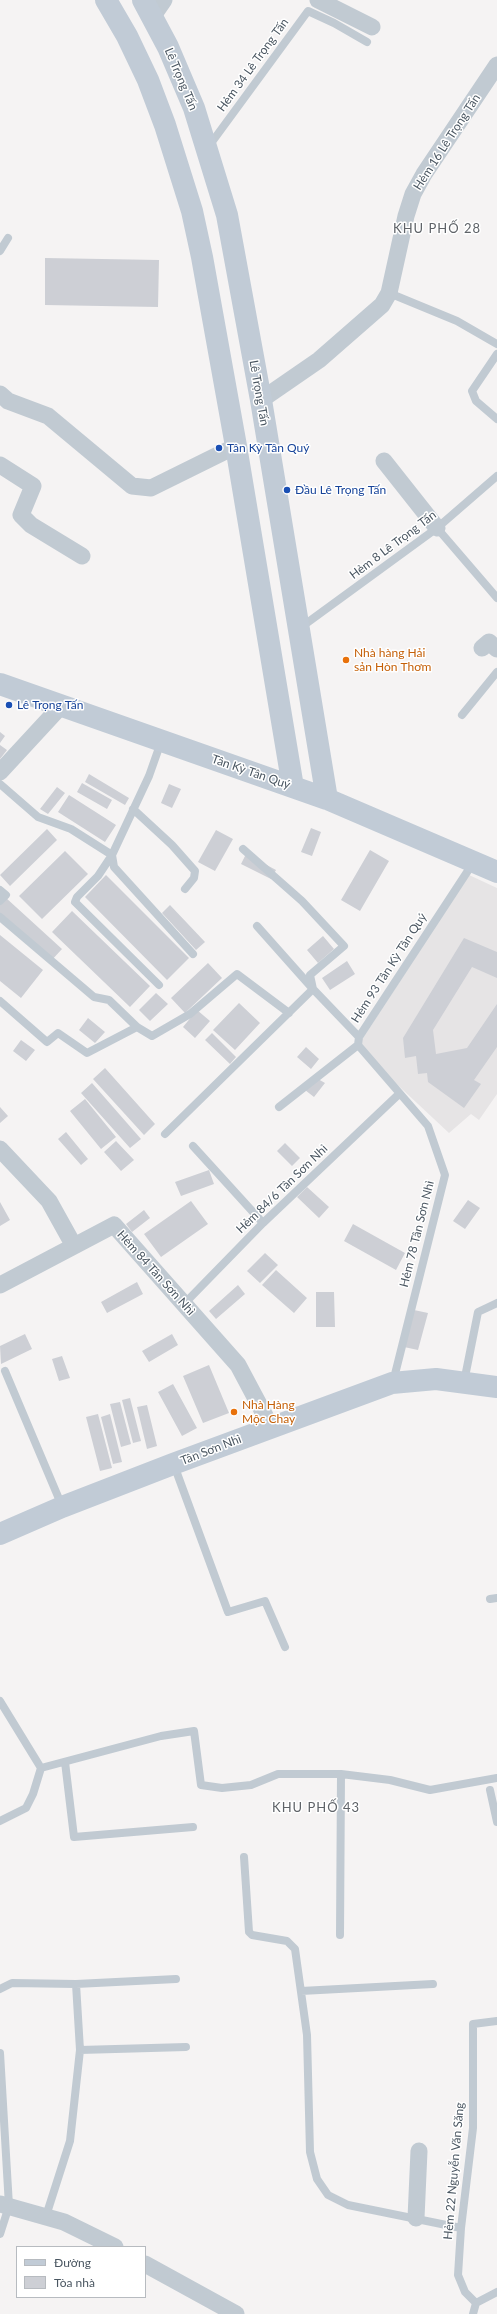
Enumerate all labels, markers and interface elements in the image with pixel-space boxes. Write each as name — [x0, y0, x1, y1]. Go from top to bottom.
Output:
street label: Hẻm 34 Lê Trọng Tấn — [214, 16, 292, 114]
street label: Lê Trọng Tấn — [161, 46, 201, 112]
street label: Hẻm 16 Lê Trọng Tấn — [411, 91, 483, 193]
district label: KHU PHỐ 28 — [393, 221, 481, 237]
street label: Lê Trọng Tấn — [246, 359, 272, 427]
place label: Tân Kỳ Tân Quý — [227, 441, 309, 455]
marker: Tân Kỳ Tân Quý — [214, 443, 224, 453]
place label: Đầu Lê Trọng Tấn — [295, 483, 386, 497]
marker: Đầu Lê Trọng Tấn — [282, 485, 292, 495]
street label: Hẻm 8 Lê Trọng Tấn — [347, 508, 439, 582]
place label: Nhà hàng Hải sản Hòn Thơm — [354, 646, 431, 674]
marker: Nhà hàng Hải sản Hòn Thơm — [341, 655, 351, 665]
place label: Lê Trọng Tấn — [17, 698, 83, 712]
marker: Lê Trọng Tấn — [4, 700, 14, 710]
street label: Tân Kỳ Tân Quý — [210, 752, 292, 792]
street label: Hẻm 93 Tân Kỳ Tân Quý — [348, 911, 430, 1025]
street label: Hẻm 84/6 Tân Sơn Nhì — [233, 1142, 331, 1236]
street label: Hẻm 78 Tân Sơn Nhì — [397, 1179, 437, 1289]
street label: Hẻm 84 Tân Sơn Nhì — [114, 1228, 198, 1318]
place label: Nhà Hàng Mộc Chay — [242, 1398, 295, 1426]
marker: Nhà Hàng Mộc Chay — [229, 1407, 239, 1417]
street label: Tân Sơn Nhì — [179, 1432, 243, 1468]
district label: KHU PHỐ 43 — [272, 1800, 360, 1816]
street label: Hẻm 22 Nguyễn Văn Săng — [441, 2102, 467, 2240]
legend — [16, 2246, 146, 2298]
text: Đường — [54, 2255, 91, 2270]
text: Tòa nhà — [54, 2275, 95, 2290]

